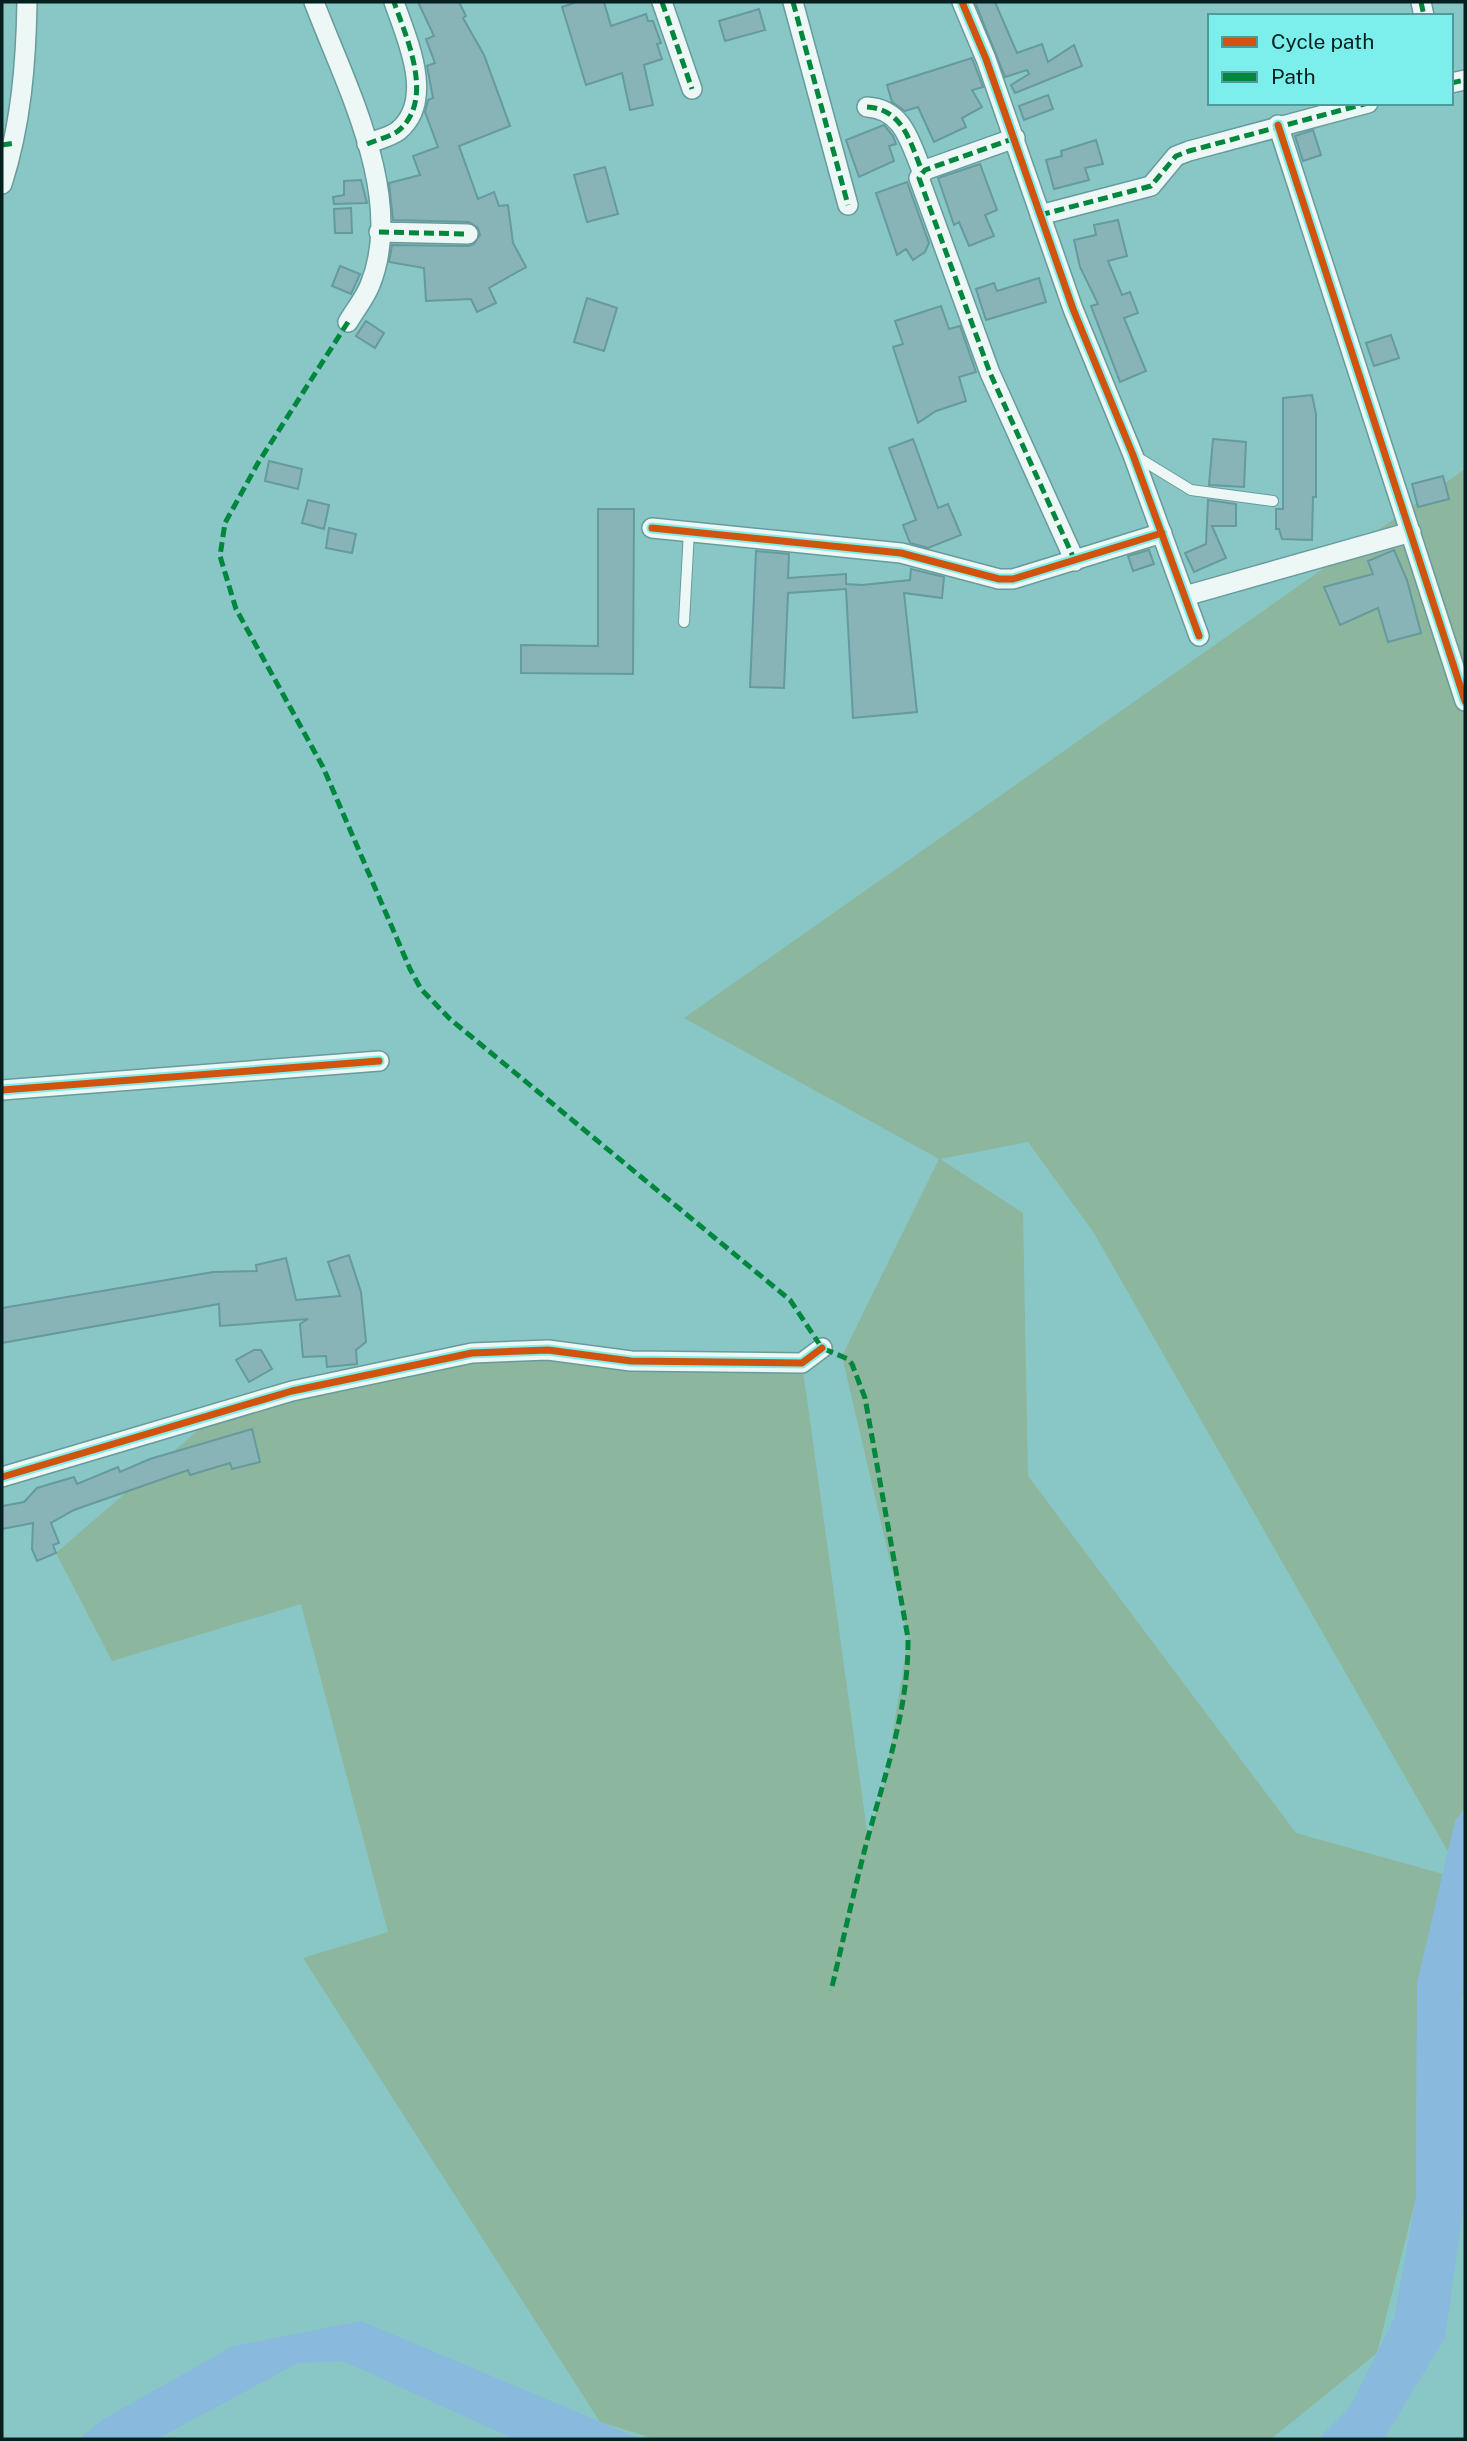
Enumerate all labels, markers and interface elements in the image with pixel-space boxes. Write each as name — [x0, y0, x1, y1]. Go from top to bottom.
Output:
legend — [1208, 14, 1453, 105]
text: Cycle path — [1271, 29, 1374, 54]
text: Path — [1271, 64, 1316, 89]

